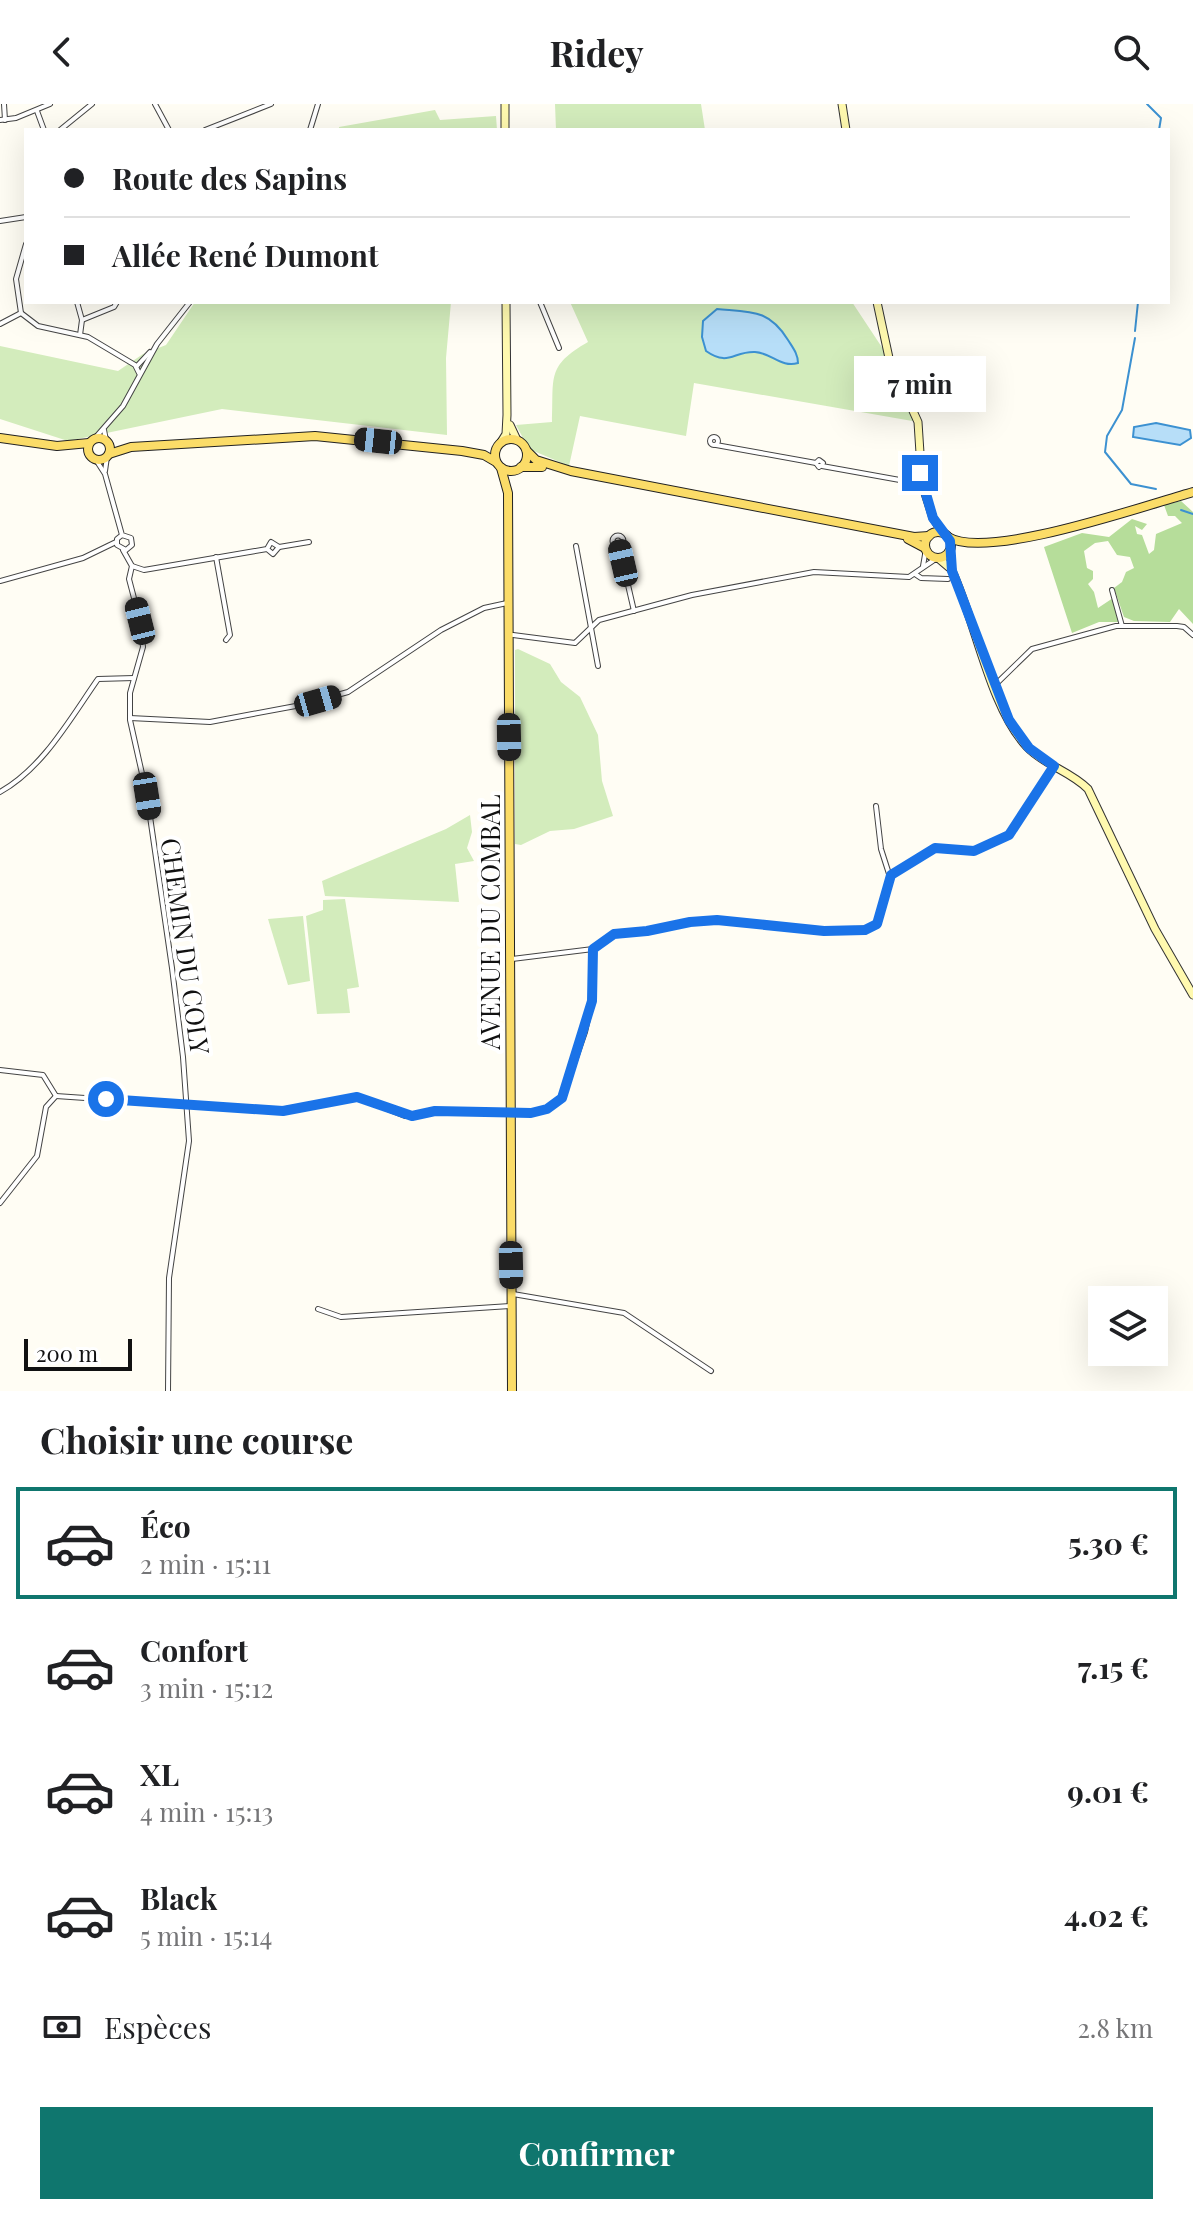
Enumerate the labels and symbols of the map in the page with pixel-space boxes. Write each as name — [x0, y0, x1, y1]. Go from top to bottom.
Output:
callout: 7 min — [854, 357, 986, 413]
car — [353, 427, 403, 455]
route end — [902, 455, 938, 491]
car — [606, 537, 640, 589]
car — [123, 595, 157, 647]
car — [292, 683, 344, 719]
car — [497, 713, 521, 761]
car — [131, 770, 163, 822]
street label: AVENUE DU COMBAL — [472, 794, 507, 1051]
street label: CHEMIN DU COLY — [153, 835, 219, 1057]
route start — [88, 1081, 124, 1117]
car — [499, 1241, 523, 1289]
scale bar — [24, 1335, 132, 1371]

